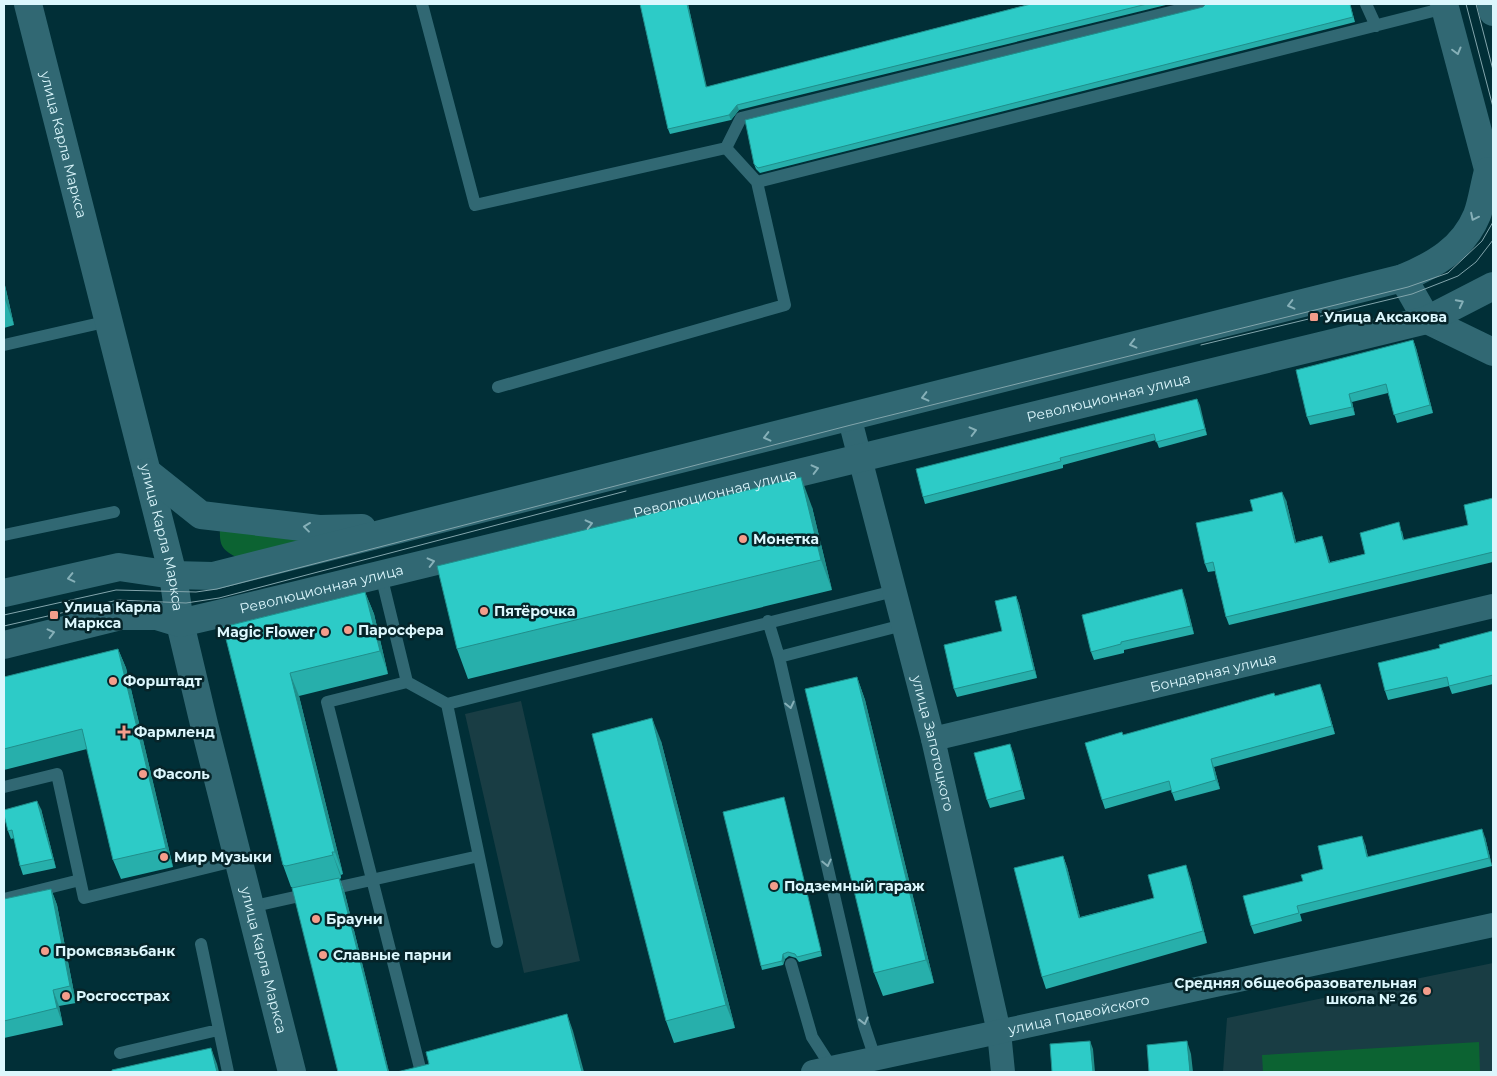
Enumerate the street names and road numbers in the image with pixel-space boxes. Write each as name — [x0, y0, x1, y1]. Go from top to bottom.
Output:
street label: улица Карла Маркса — [36, 68, 91, 220]
street label: Революционная улица — [1025, 369, 1192, 426]
street label: улица Карла Маркса — [136, 461, 187, 612]
street label: Революционная улица — [631, 465, 799, 522]
street label: Революционная улица — [238, 560, 405, 618]
street label: Бондарная улица — [1148, 649, 1278, 696]
street label: улица Запотоцкого — [908, 673, 958, 813]
street label: улица Карла Маркса — [236, 884, 291, 1035]
street label: улица Подвойского — [1006, 990, 1151, 1039]

